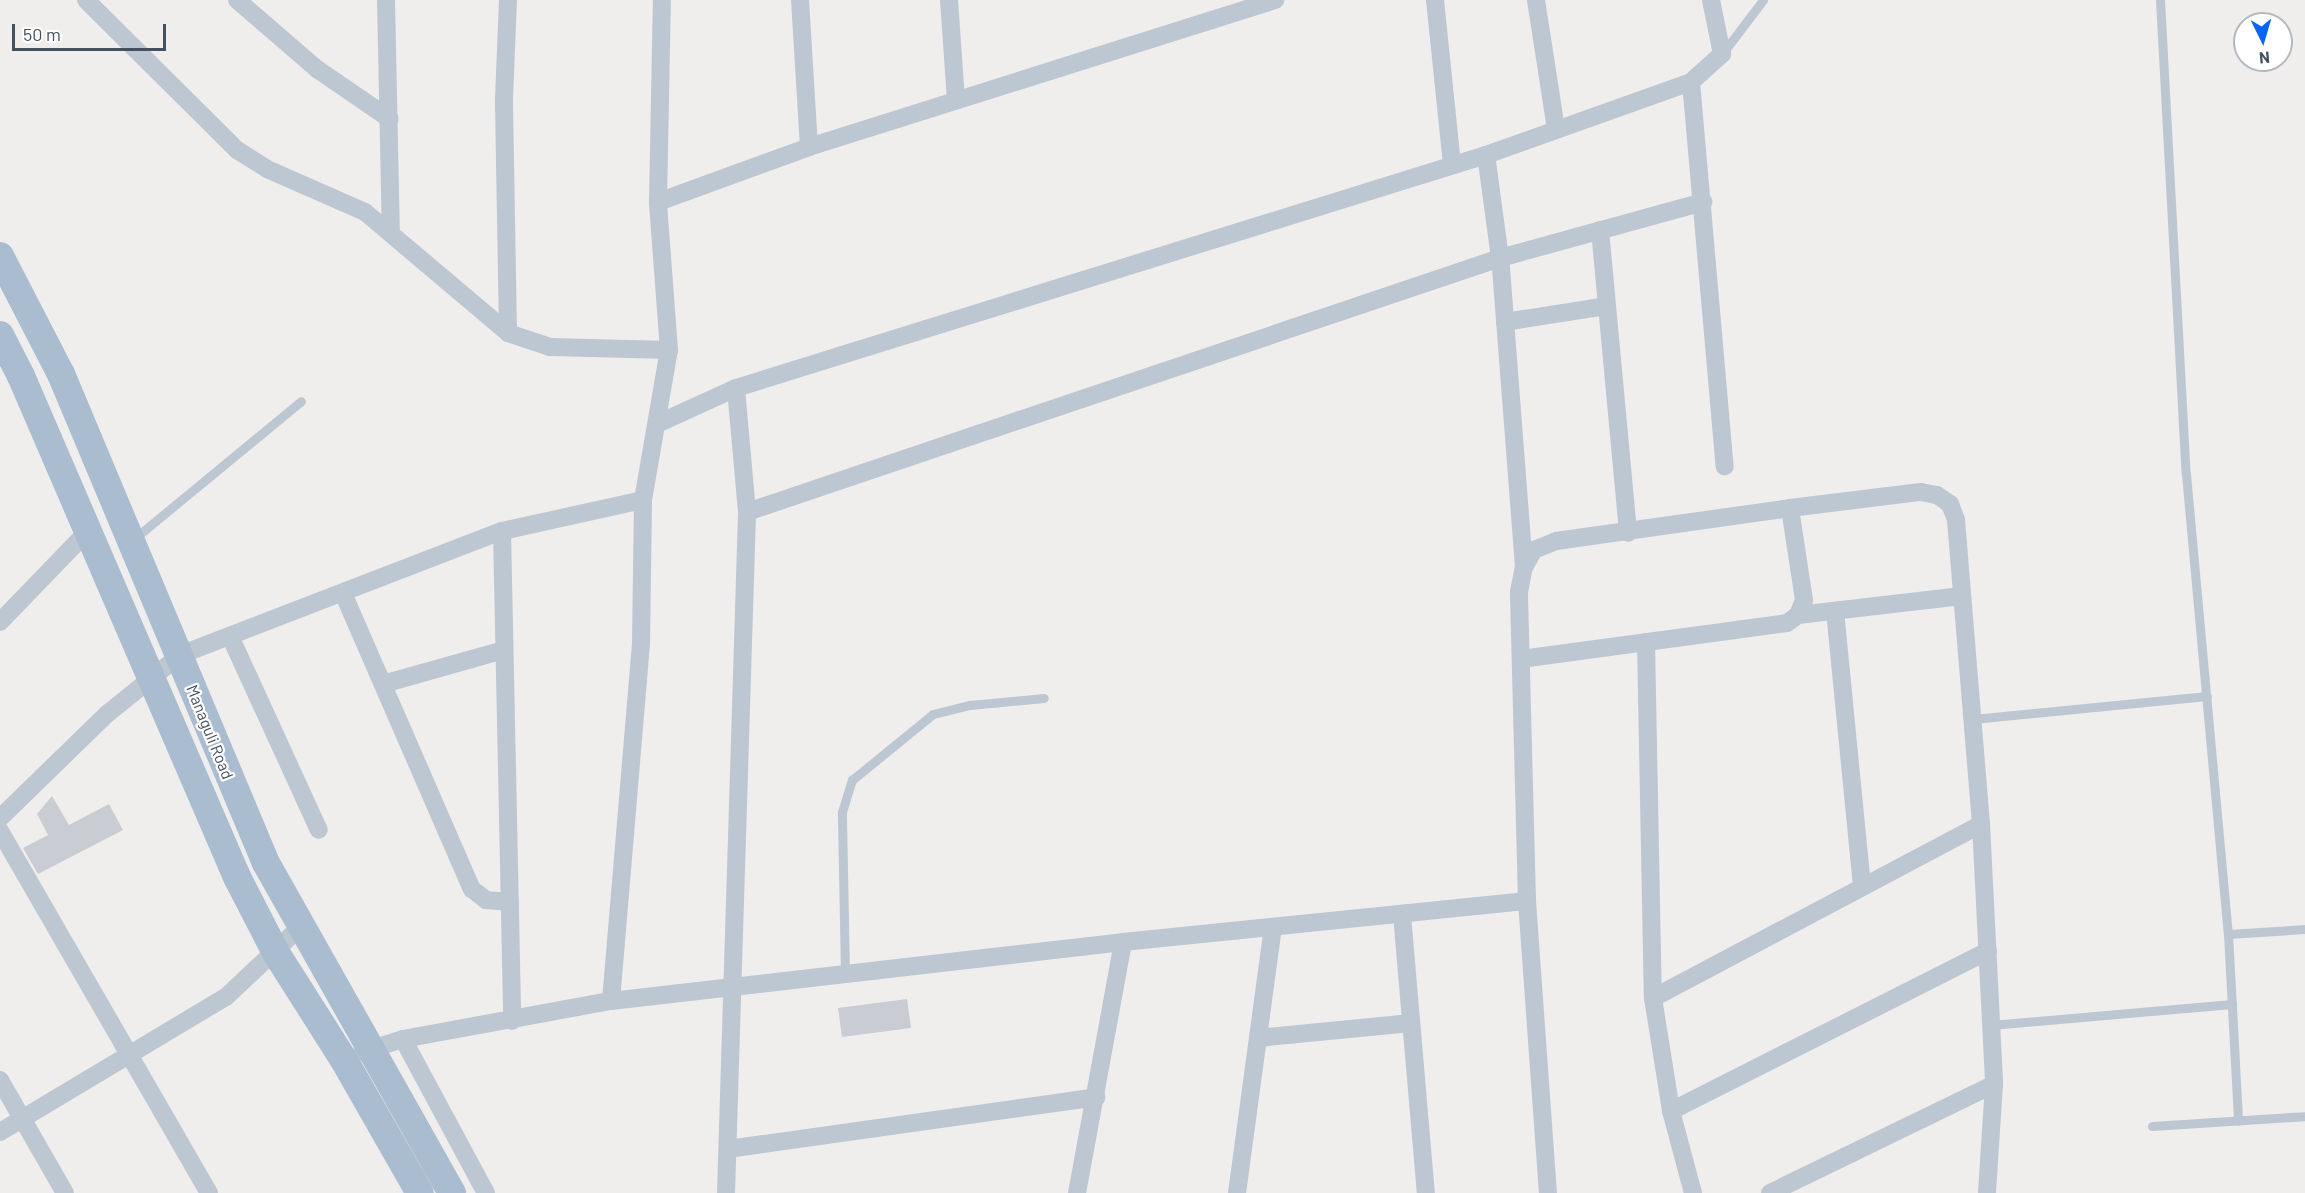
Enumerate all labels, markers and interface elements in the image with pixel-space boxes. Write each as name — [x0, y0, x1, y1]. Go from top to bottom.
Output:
scale bar — [15, 12, 170, 50]
north arrow — [2233, 12, 2293, 72]
text: 50 m — [23, 23, 61, 45]
text: N — [2258, 49, 2271, 68]
street label: Managuli Road — [182, 682, 238, 782]

